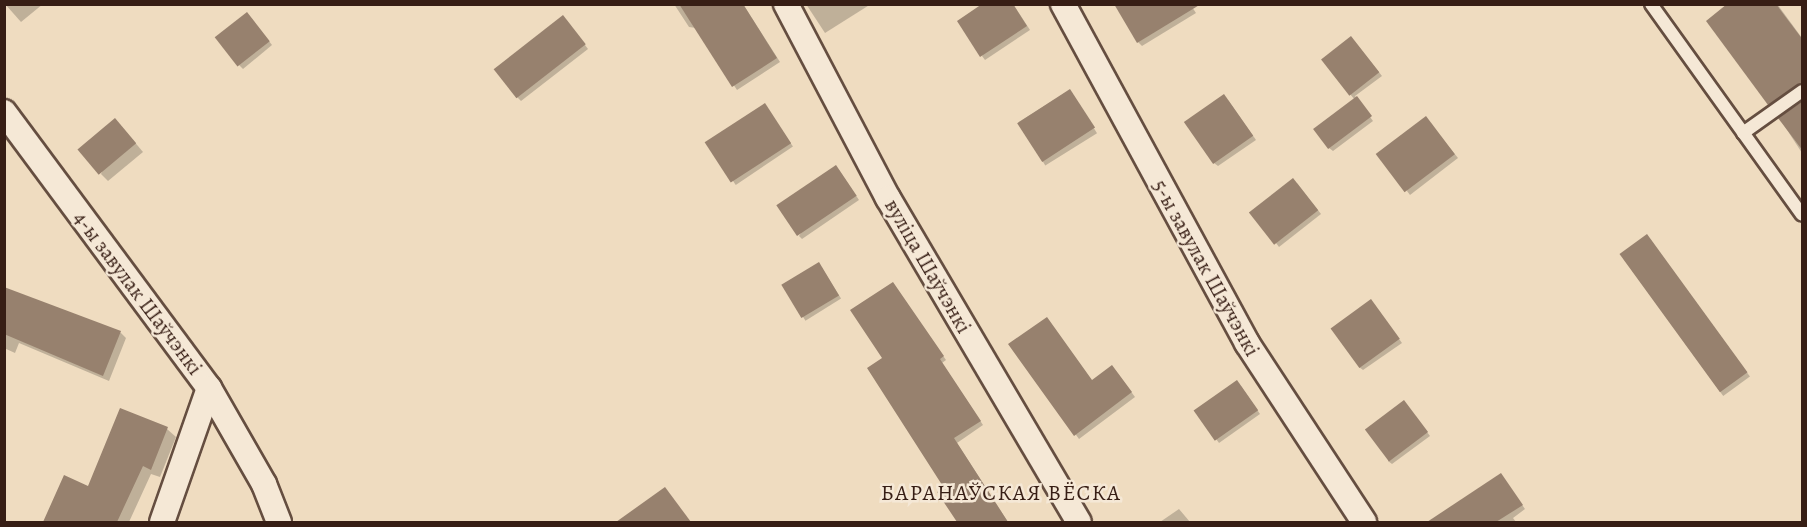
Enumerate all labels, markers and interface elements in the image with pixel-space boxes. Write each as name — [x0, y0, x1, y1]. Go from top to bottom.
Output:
street label: 5-ы завулак Шаўчэнкі — [1147, 175, 1265, 361]
street label: вуліца Шаўчэнкі — [879, 194, 977, 338]
street label: 4-ы завулак Шаўчэнкі — [68, 206, 208, 380]
district label: БАРАНАЎСКАЯ ВЁСКА — [881, 481, 1121, 507]

